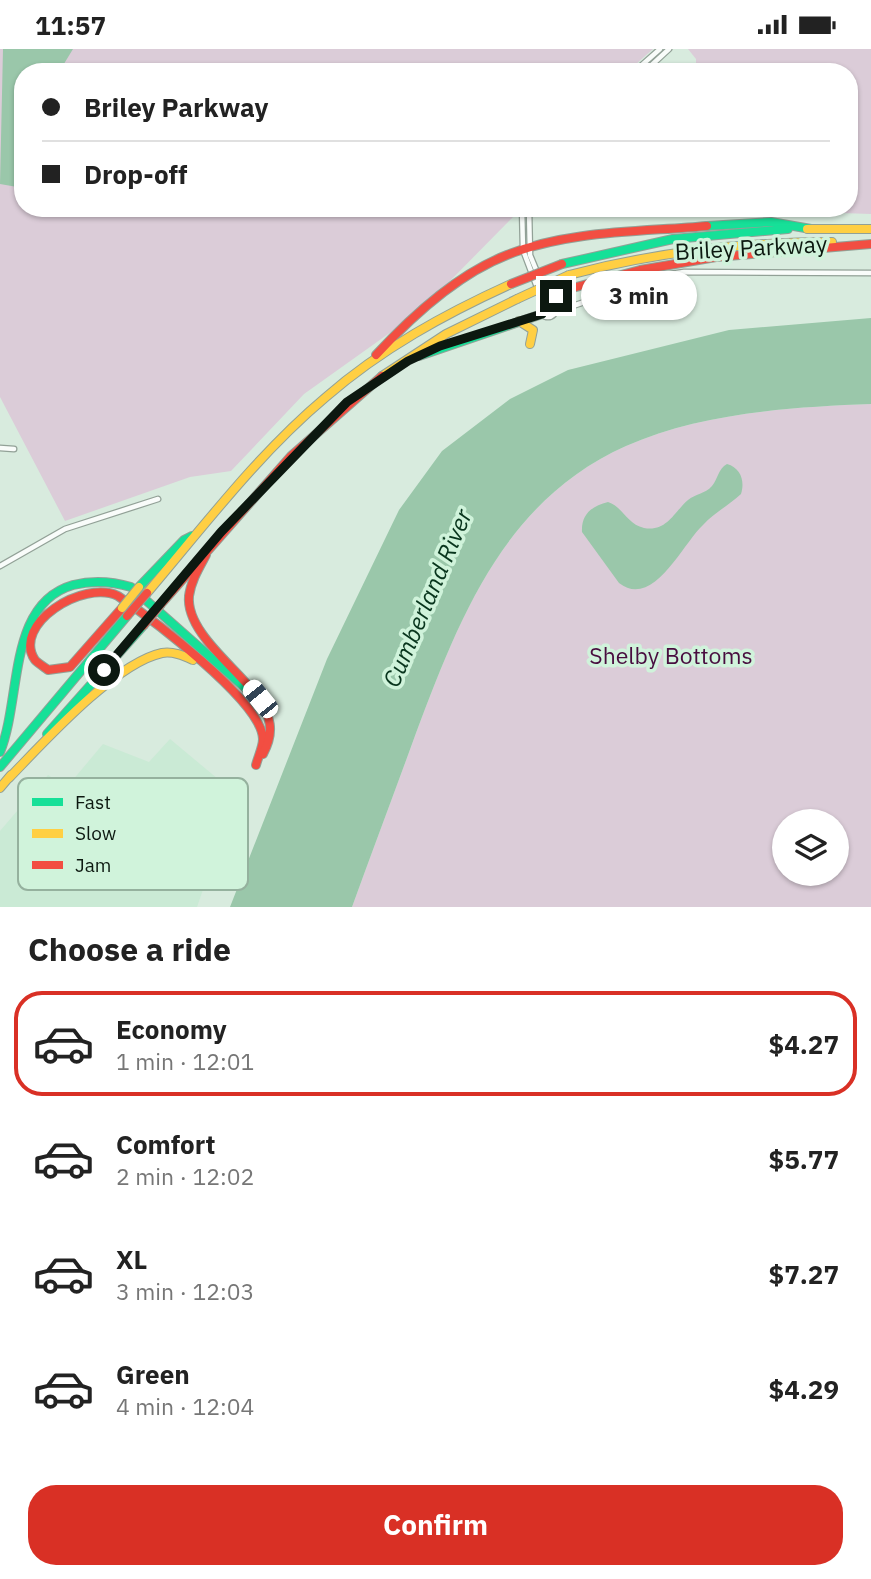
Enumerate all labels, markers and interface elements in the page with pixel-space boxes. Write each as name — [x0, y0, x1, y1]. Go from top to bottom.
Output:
text: 11:57 — [35, 8, 106, 42]
text: Briley Parkway — [84, 90, 268, 124]
text: Drop-off — [84, 157, 187, 191]
street label: Briley Parkway — [674, 228, 828, 266]
callout: 3 min — [580, 271, 696, 321]
route end — [540, 280, 572, 312]
text: 3 min — [609, 280, 669, 310]
water label: Cumberland River — [375, 503, 479, 692]
park label: Shelby Bottoms — [589, 640, 753, 670]
route start — [88, 654, 120, 686]
car — [239, 676, 282, 722]
legend — [18, 778, 248, 890]
text: Fast — [75, 790, 111, 814]
map controls — [772, 809, 849, 886]
button: layers — [772, 809, 849, 886]
text: Slow — [75, 821, 116, 845]
text: Jam — [75, 853, 111, 877]
text: Choose a ride — [28, 928, 231, 970]
icon: car — [32, 1012, 95, 1075]
text: Economy — [116, 1012, 227, 1046]
text: $4.27 — [769, 1027, 839, 1061]
text: 1 min · 12:01 — [116, 1046, 254, 1076]
icon: car — [32, 1127, 95, 1190]
text: Comfort — [116, 1127, 215, 1161]
text: $5.77 — [769, 1142, 839, 1176]
text: 2 min · 12:02 — [116, 1161, 254, 1191]
icon: car — [32, 1242, 95, 1305]
text: XL — [116, 1242, 147, 1276]
text: $7.27 — [769, 1257, 839, 1291]
text: 3 min · 12:03 — [116, 1276, 254, 1306]
icon: car — [32, 1357, 95, 1420]
text: Green — [116, 1357, 190, 1391]
text: $4.29 — [769, 1372, 839, 1406]
text: 4 min · 12:04 — [116, 1391, 254, 1421]
button: Confirm — [28, 1485, 843, 1565]

